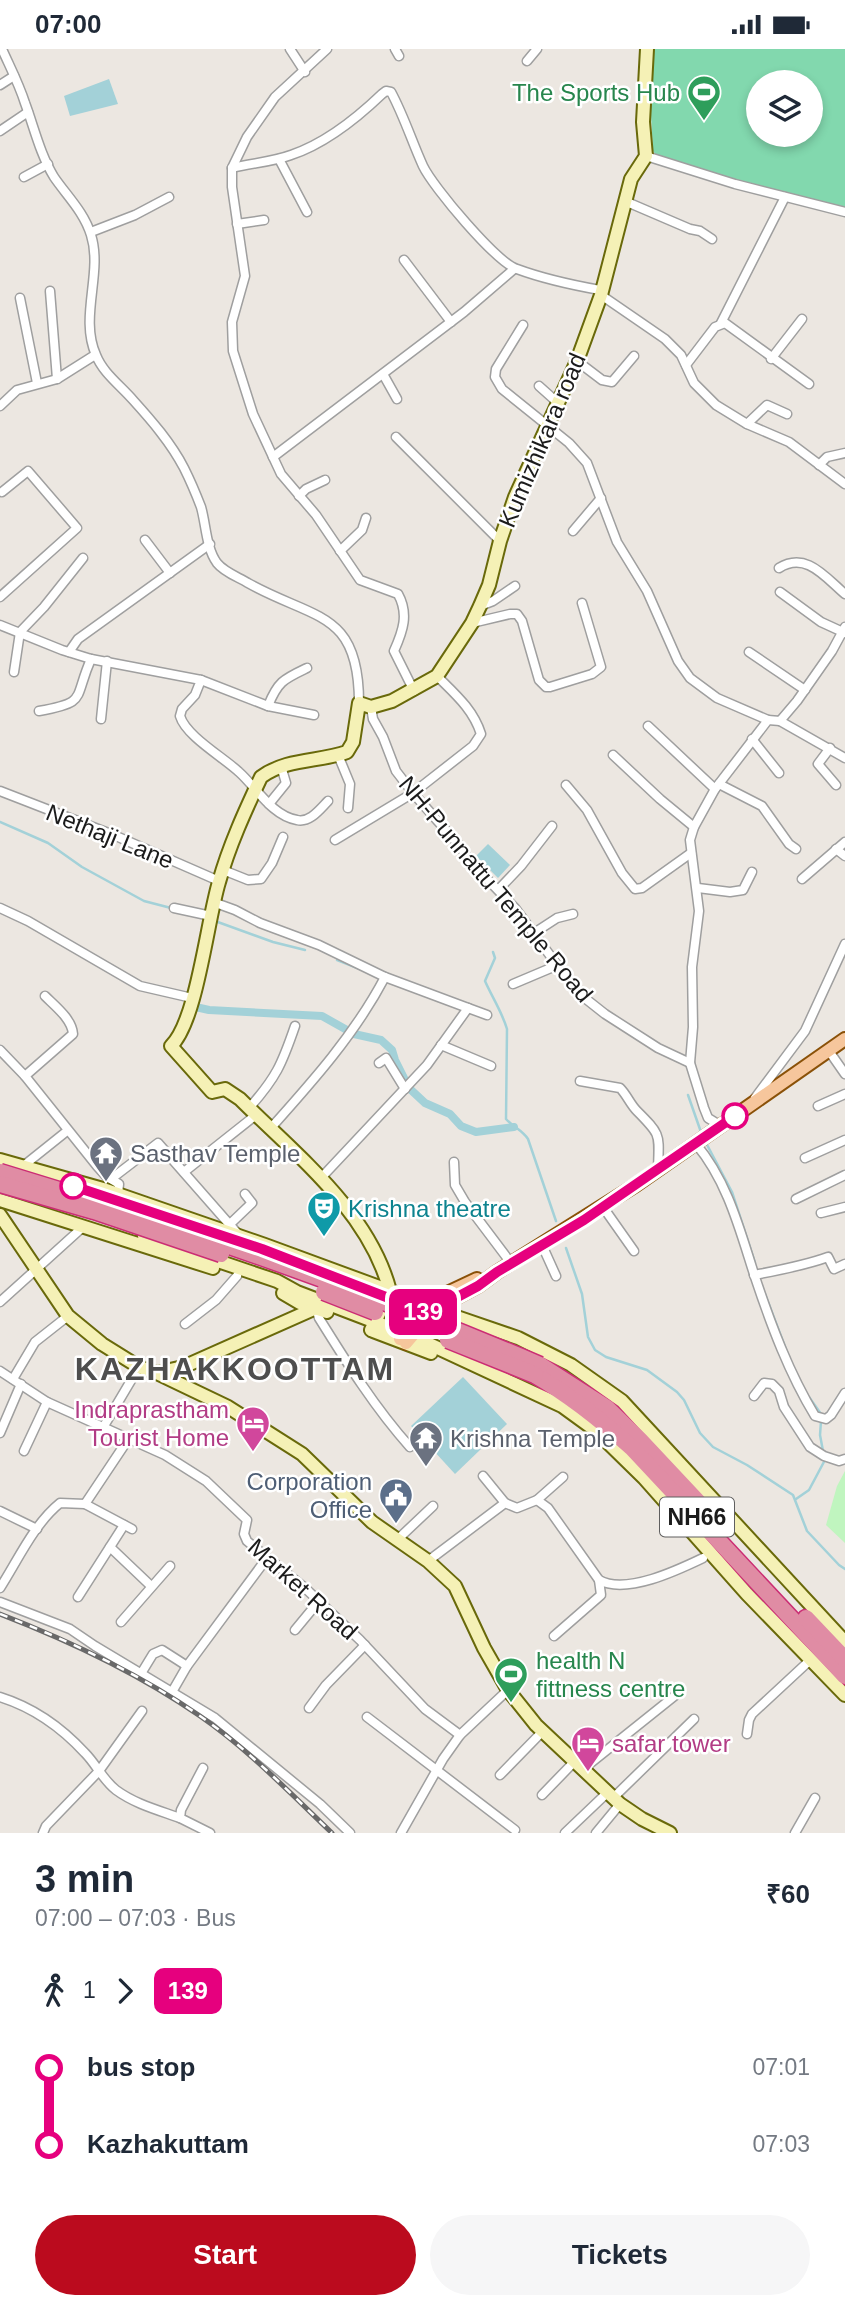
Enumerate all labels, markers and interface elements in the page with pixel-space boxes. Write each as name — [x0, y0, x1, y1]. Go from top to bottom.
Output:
text: 07:00 — [35, 9, 102, 39]
map controls — [746, 70, 823, 147]
button: layers — [746, 70, 823, 147]
sports icon: The Sports Hub — [685, 73, 723, 122]
place label: The Sports Hub — [512, 79, 680, 106]
street label: Kumizhikara road — [493, 349, 591, 531]
street label: NH-Punnattu Temple Road — [394, 771, 598, 1007]
street label: Nethaji Lane — [42, 798, 178, 874]
unlabelled marker — [722, 1103, 748, 1129]
temple icon: Sasthav Temple — [87, 1134, 125, 1183]
place label: Sasthav Temple — [130, 1140, 300, 1167]
unlabelled marker — [60, 1173, 86, 1199]
theatre icon: Krishna theatre — [305, 1189, 343, 1238]
place label: Krishna theatre — [348, 1195, 511, 1222]
line badge: 139 — [383, 1289, 463, 1335]
text: 139 — [403, 1298, 443, 1325]
district label: KAZHAKKOOTTAM — [75, 1351, 395, 1387]
place label: Indraprastham Tourist Home — [74, 1396, 229, 1451]
hotel icon: Indraprastham Tourist Home — [234, 1404, 272, 1453]
temple icon: Krishna Temple — [407, 1419, 445, 1468]
place label: Krishna Temple — [450, 1425, 615, 1452]
place label: Corporation Office — [247, 1468, 372, 1523]
public building icon: Corporation Office — [377, 1476, 415, 1525]
road number: NH66 — [660, 1497, 734, 1537]
street label: Market Road — [243, 1533, 363, 1645]
place label: health N fittness centre — [536, 1647, 685, 1702]
sports icon: health N fittness centre — [492, 1655, 530, 1704]
hotel icon: safar tower — [569, 1724, 607, 1773]
place label: safar tower — [612, 1730, 731, 1757]
text: 3 min — [35, 1858, 134, 1900]
text: ₹60 — [766, 1879, 810, 1909]
text: 07:00 – 07:03 · Bus — [35, 1905, 236, 1931]
icon: walk — [35, 1972, 73, 2010]
icon: forward — [106, 1972, 144, 2010]
text: 1 — [83, 1977, 96, 2003]
text: 139 — [168, 1977, 208, 2004]
text: bus stop — [87, 2052, 195, 2082]
text: 07:01 — [752, 2054, 810, 2080]
text: Kazhakuttam — [87, 2129, 249, 2159]
text: 07:03 — [752, 2131, 810, 2157]
button: Start — [35, 2215, 416, 2295]
button: Tickets — [430, 2215, 810, 2295]

